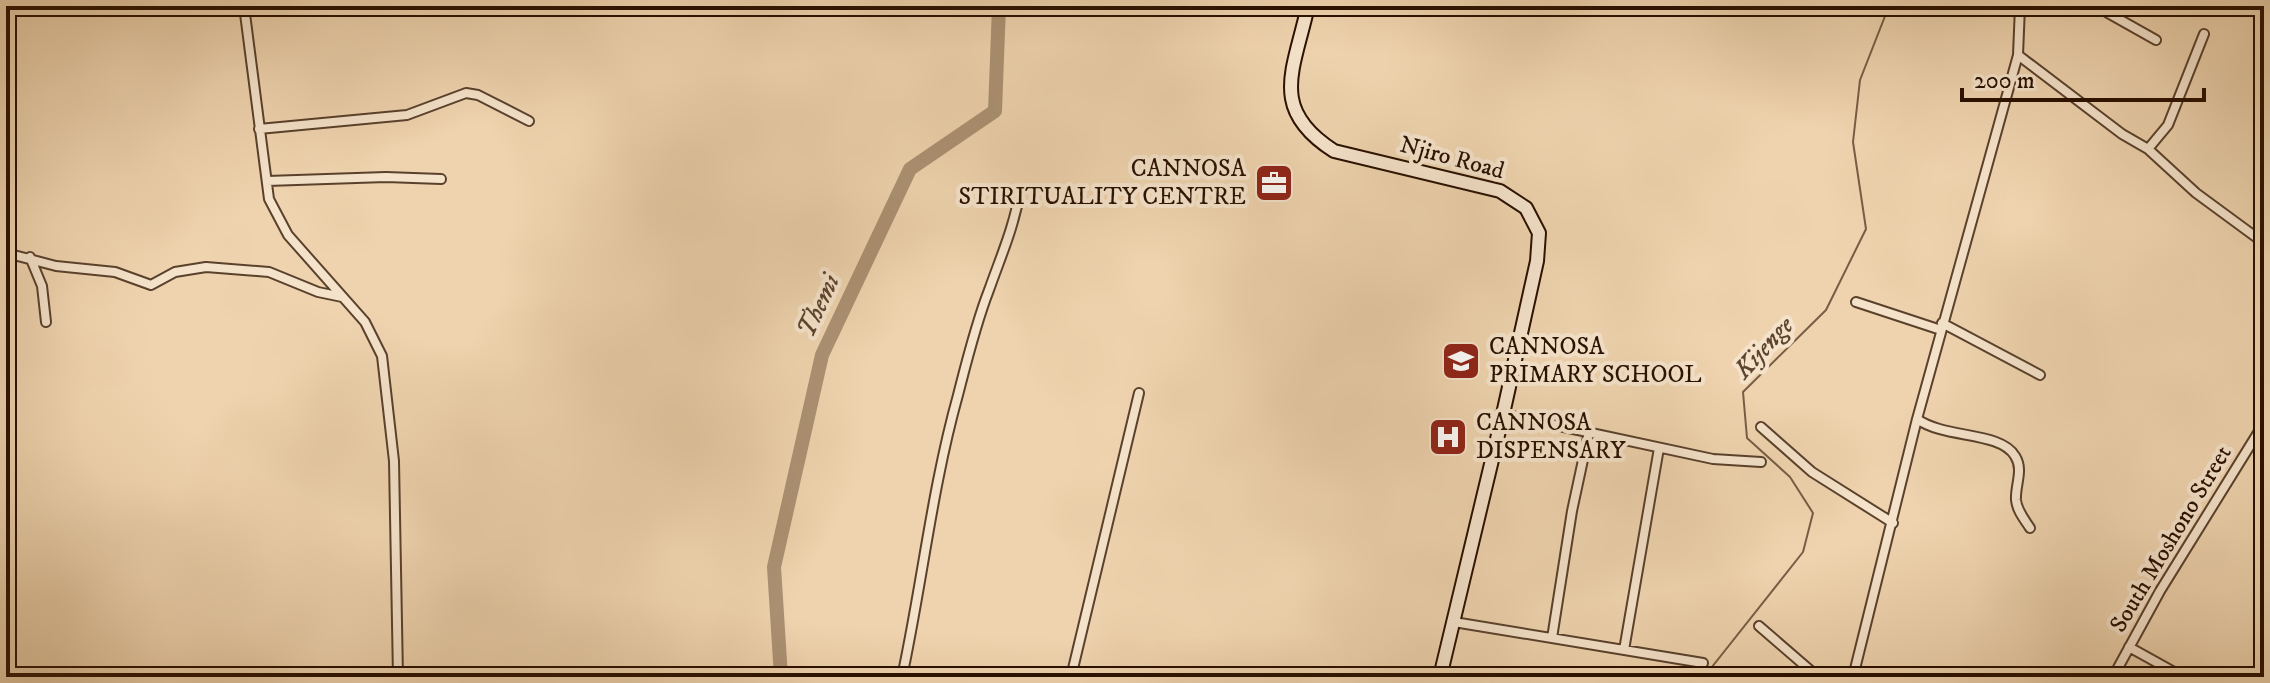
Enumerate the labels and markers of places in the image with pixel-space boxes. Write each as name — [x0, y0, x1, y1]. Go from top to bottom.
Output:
place label: CANNOSA STIRITUALITY CENTRE — [959, 154, 1247, 212]
office icon: CANNOSA STIRITUALITY CENTRE — [1253, 162, 1295, 204]
place label: CANNOSA PRIMARY SCHOOL — [1489, 332, 1701, 390]
school or university icon: CANNOSA PRIMARY SCHOOL — [1440, 340, 1482, 382]
place label: CANNOSA DISPENSARY — [1476, 408, 1626, 466]
hospital icon: CANNOSA DISPENSARY — [1427, 416, 1469, 458]

